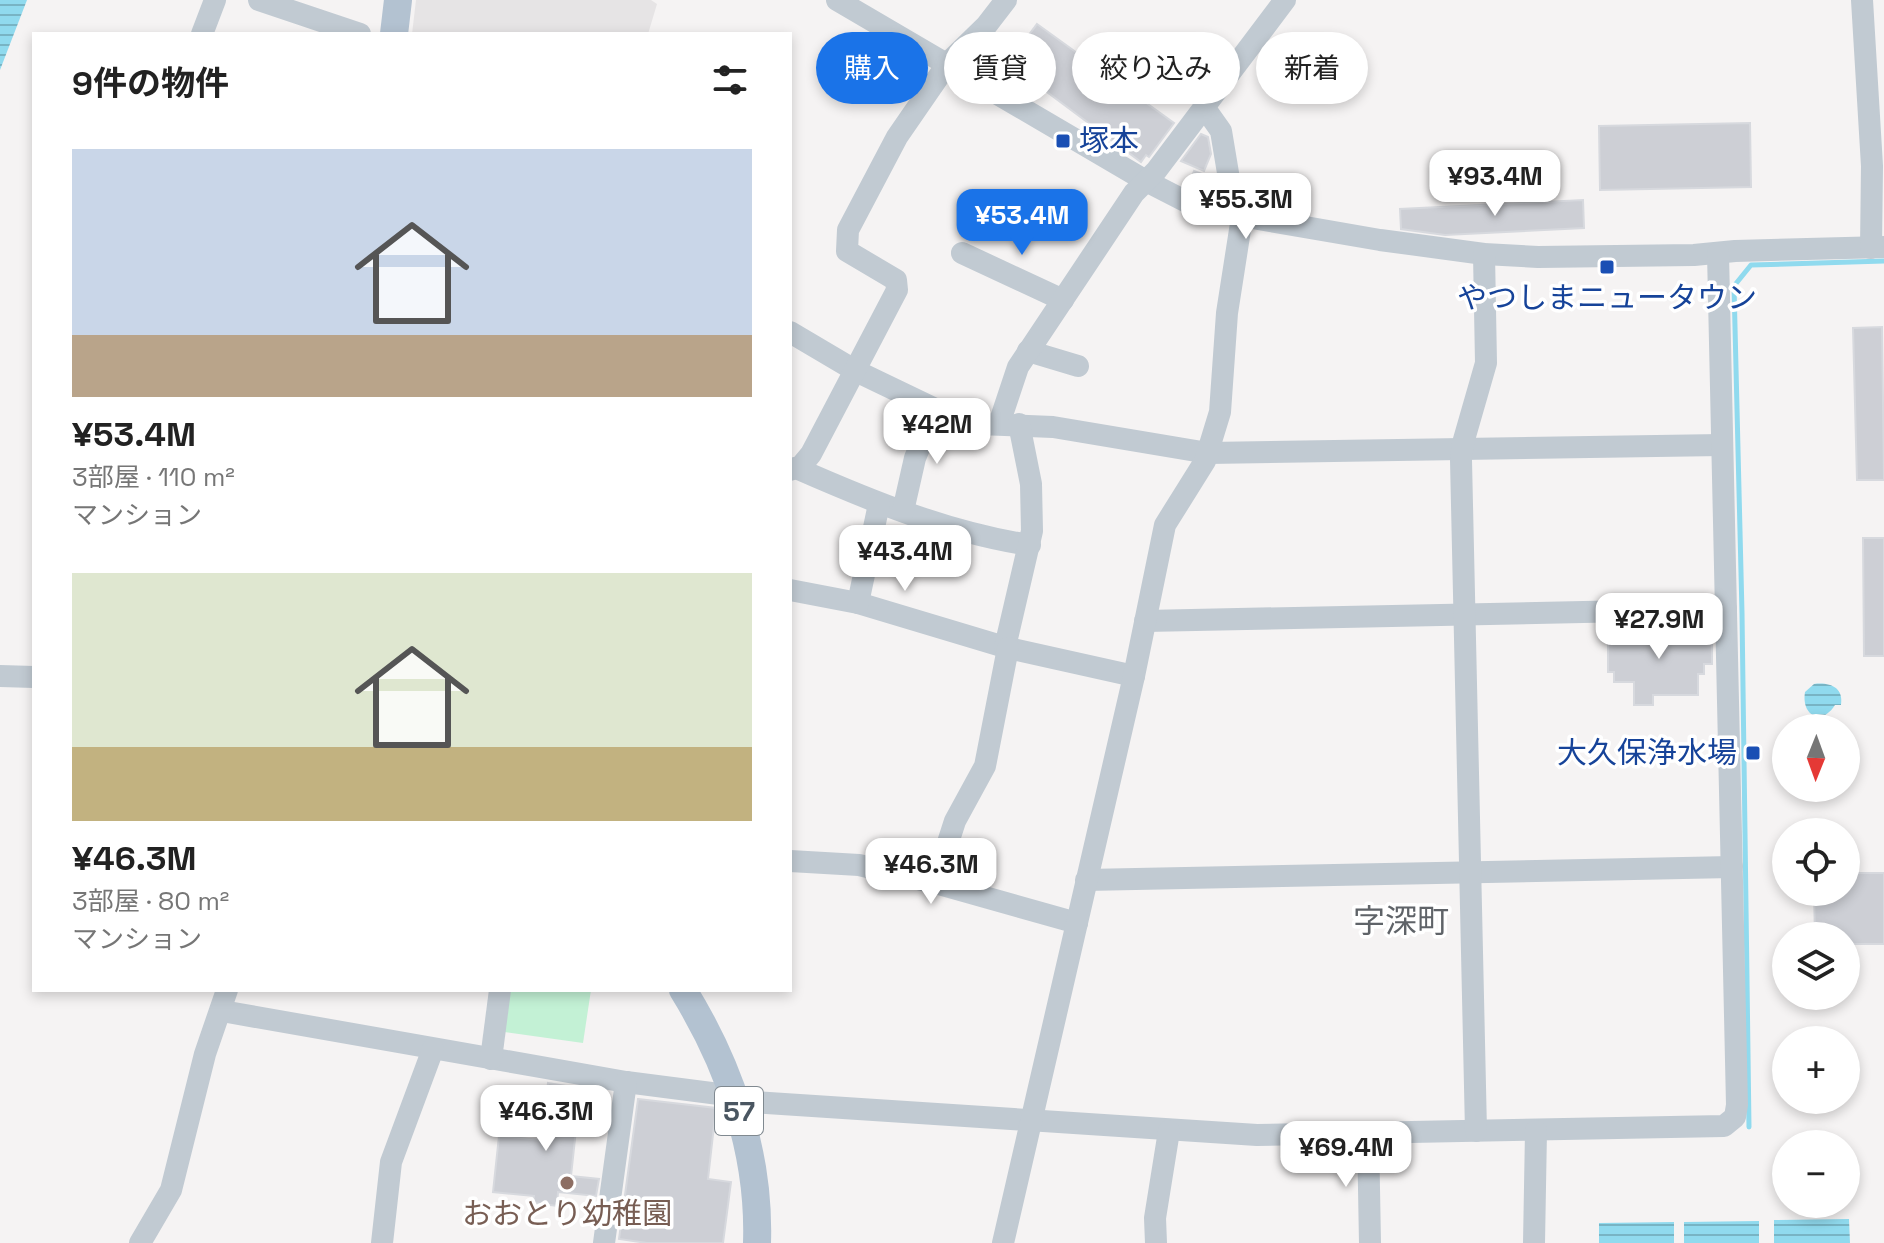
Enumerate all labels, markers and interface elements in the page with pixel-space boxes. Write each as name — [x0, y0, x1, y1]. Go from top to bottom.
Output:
chip: 購入 — [816, 32, 928, 104]
chip: 賃貸 — [944, 32, 1056, 104]
chip: 絞り込み — [1072, 32, 1240, 104]
chip: 新着 — [1256, 32, 1368, 104]
icon: filters — [708, 58, 752, 102]
text: 9件の物件 — [72, 62, 229, 105]
place label: 塚本 — [1079, 121, 1139, 160]
marker: 塚本 — [1054, 132, 1072, 150]
pin: ¥93.4M — [1430, 150, 1560, 218]
text: ¥93.4M — [1447, 159, 1543, 193]
pin: ¥55.3M — [1181, 173, 1311, 241]
text: ¥55.3M — [1199, 182, 1293, 216]
pin: ¥53.4M — [957, 189, 1087, 257]
text: ¥53.4M — [975, 198, 1069, 232]
icon: home — [340, 201, 484, 345]
marker: やつしまニュータウン — [1598, 258, 1616, 276]
place label: やつしまニュータウン — [1457, 278, 1757, 317]
pin: ¥42M — [890, 398, 984, 466]
text: ¥42M — [901, 407, 973, 441]
text: ¥53.4M — [72, 413, 196, 456]
text: 3部屋 · 110 m² — [72, 460, 235, 494]
text: マンション — [72, 498, 202, 532]
pin: ¥43.4M — [840, 525, 970, 593]
text: ¥43.4M — [857, 534, 953, 568]
pin: ¥27.9M — [1594, 593, 1724, 661]
text: ¥27.9M — [1614, 602, 1704, 636]
icon: home — [340, 625, 484, 769]
north arrow — [1772, 714, 1860, 802]
map controls — [1772, 714, 1860, 1218]
place label: 大久保浄水場 — [1557, 733, 1737, 772]
marker: 大久保浄水場 — [1744, 744, 1762, 762]
button: locate — [1772, 818, 1860, 906]
text: ¥46.3M — [72, 837, 196, 880]
pin: ¥46.3M — [866, 838, 996, 906]
text: ¥46.3M — [883, 847, 979, 881]
text: 3部屋 · 80 m² — [72, 884, 229, 918]
district label: 字深町 — [1353, 901, 1449, 941]
text: マンション — [72, 922, 202, 956]
button: layers — [1772, 922, 1860, 1010]
button: + — [1772, 1026, 1860, 1114]
pin: ¥46.3M — [481, 1085, 611, 1153]
road number: 57 — [715, 1087, 763, 1135]
text: ¥46.3M — [498, 1094, 594, 1128]
pin: ¥69.4M — [1281, 1121, 1411, 1189]
text: ¥69.4M — [1298, 1130, 1394, 1164]
button: − — [1772, 1130, 1860, 1218]
marker: おおとり幼稚園 — [558, 1174, 576, 1192]
place label: おおとり幼稚園 — [462, 1194, 672, 1233]

